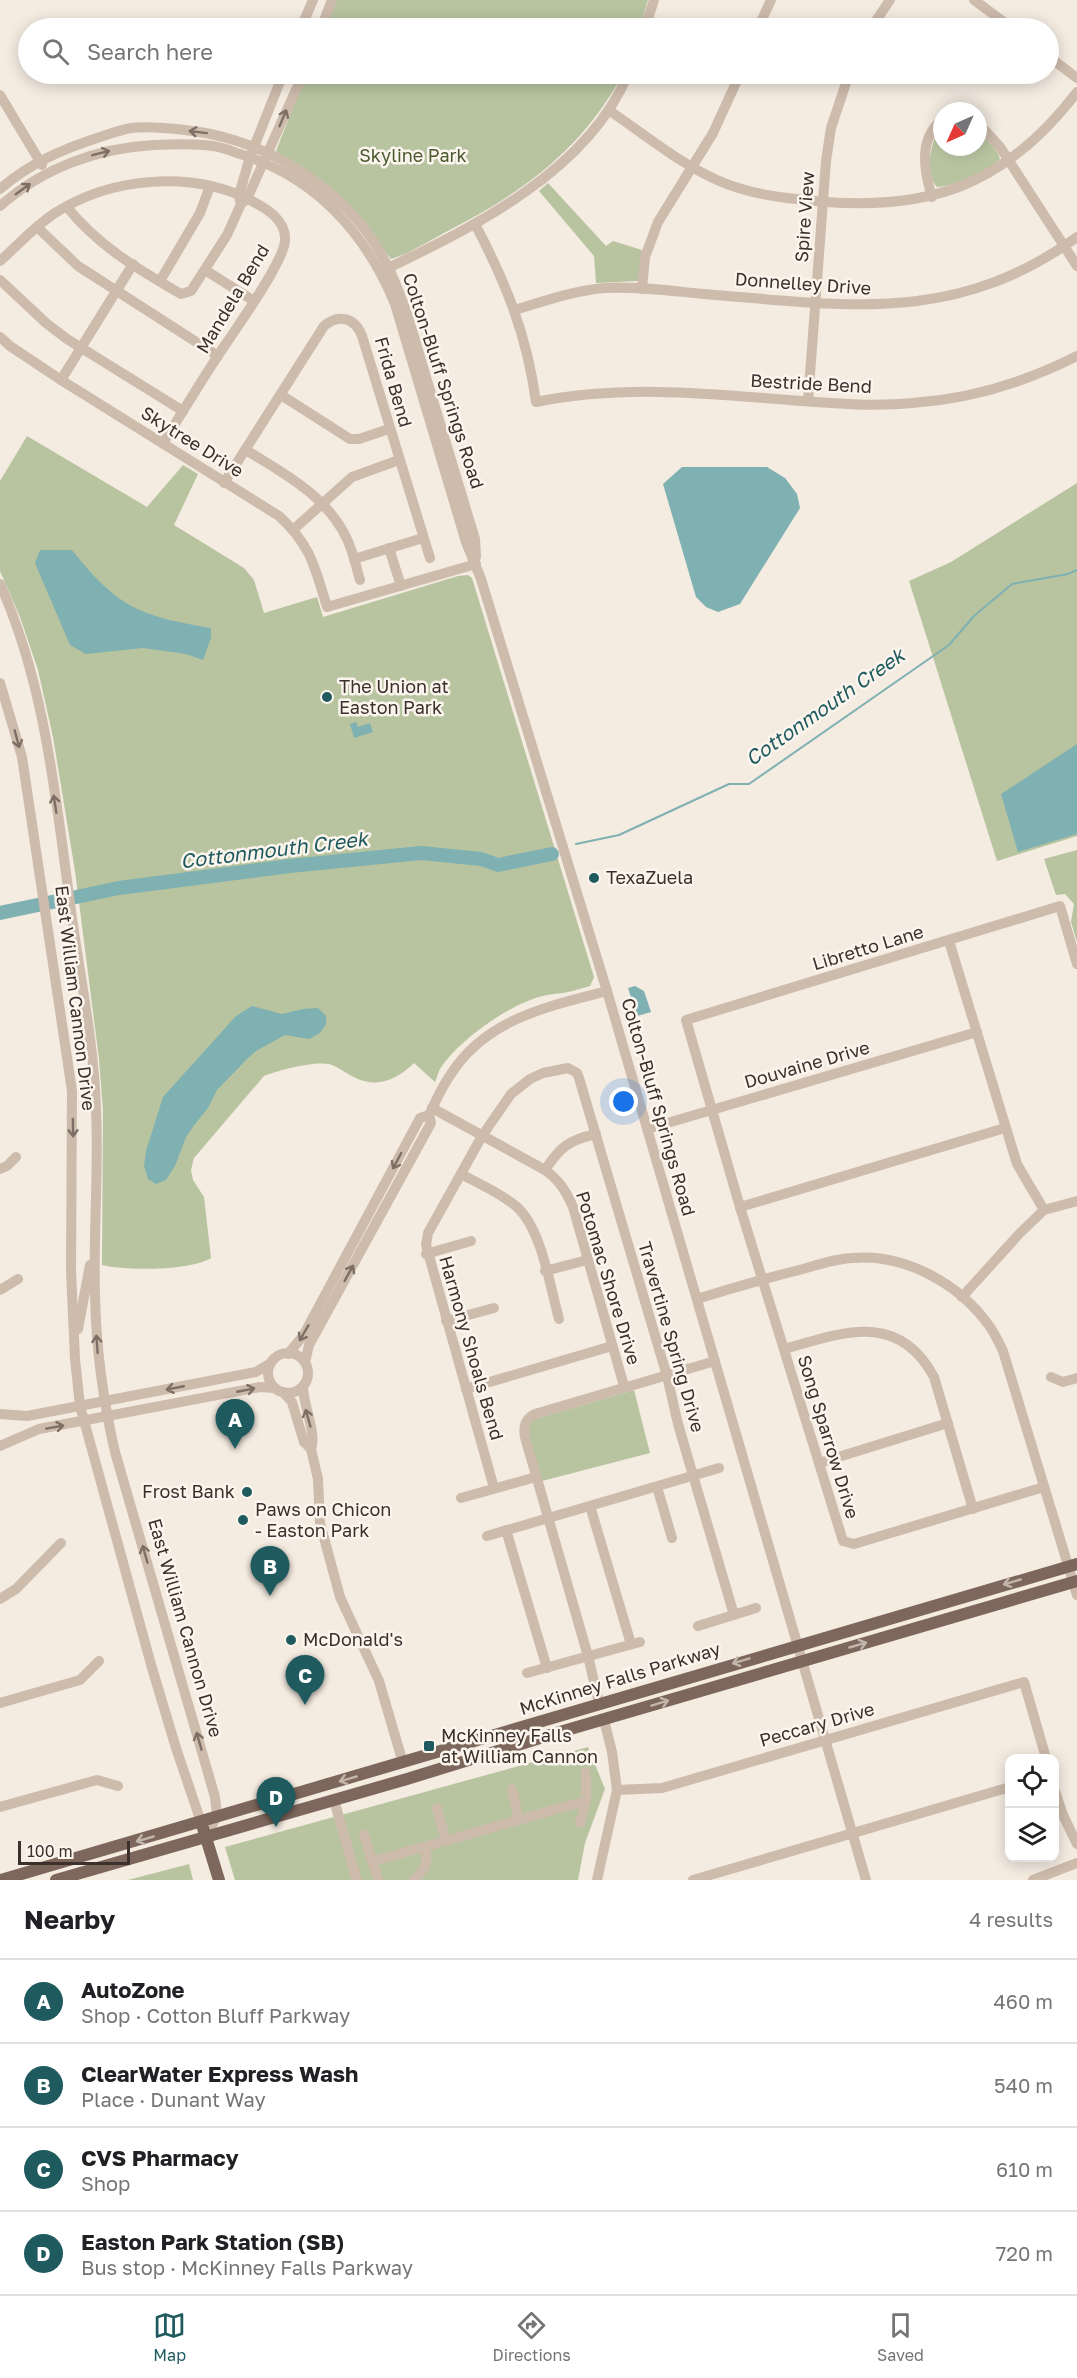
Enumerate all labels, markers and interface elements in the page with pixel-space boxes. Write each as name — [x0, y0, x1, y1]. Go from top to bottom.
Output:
search box — [18, 18, 1059, 84]
icon: search — [39, 35, 72, 68]
text: Search here — [87, 38, 213, 65]
north arrow — [933, 102, 987, 156]
one-way arrow — [278, 109, 289, 128]
one-way arrow — [189, 126, 208, 137]
park label: Skyline Park — [359, 144, 467, 166]
one-way arrow — [92, 146, 111, 158]
street label: Spire View — [790, 170, 818, 263]
one-way arrow — [14, 183, 30, 195]
street label: Mandela Bend — [191, 240, 273, 357]
street label: Donnelley Drive — [734, 267, 872, 299]
street label: Colton-Bluff Springs Road — [399, 270, 489, 491]
street label: Frida Bend — [371, 334, 417, 429]
street label: Bestride Bend — [750, 369, 872, 397]
street label: Skytree Drive — [137, 401, 248, 481]
water label: Cottonmouth Creek — [740, 641, 911, 770]
place label: The Union at Easton Park — [339, 675, 449, 718]
marker: The Union at Easton Park — [320, 690, 334, 704]
one-way arrow — [12, 729, 24, 748]
one-way arrow — [50, 795, 61, 815]
water label: Cottonmouth Creek — [179, 825, 372, 872]
place label: TexaZuela — [606, 866, 693, 888]
marker: TexaZuela — [587, 871, 601, 885]
street label: East William Cannon Drive — [51, 884, 101, 1112]
street label: Libretto Lane — [809, 920, 926, 974]
street label: Colton-Bluff Springs Road — [617, 995, 701, 1218]
street label: Douvaine Drive — [741, 1036, 872, 1092]
your location — [609, 1087, 638, 1116]
one-way arrow — [67, 1117, 79, 1137]
one-way arrow — [391, 1152, 402, 1170]
street label: Potomac Shore Drive — [572, 1188, 646, 1367]
street label: Travertine Spring Drive — [634, 1239, 710, 1435]
street label: Harmony Shoals Bend — [435, 1253, 509, 1443]
one-way arrow — [343, 1265, 355, 1282]
one-way arrow — [298, 1324, 310, 1341]
one-way arrow — [91, 1334, 102, 1354]
street label: Song Sparrow Drive — [794, 1352, 864, 1521]
one-way arrow — [166, 1383, 185, 1394]
one-way arrow — [236, 1384, 255, 1395]
pin: A — [216, 1400, 254, 1449]
one-way arrow — [302, 1409, 313, 1428]
one-way arrow — [44, 1421, 64, 1432]
place label: Frost Bank — [142, 1480, 235, 1502]
marker: Frost Bank — [240, 1485, 254, 1499]
place label: Paws on Chicon - Easton Park — [255, 1498, 391, 1541]
marker: Paws on Chicon - Easton Park — [236, 1513, 250, 1527]
street label: East William Cannon Drive — [144, 1516, 228, 1740]
one-way arrow — [139, 1545, 150, 1564]
pin: B — [250, 1546, 290, 1596]
one-way arrow — [1003, 1577, 1022, 1589]
place label: McDonald's — [303, 1628, 403, 1650]
marker: McDonald's — [284, 1633, 298, 1647]
street label: McKinney Falls Parkway — [517, 1637, 723, 1719]
one-way arrow — [848, 1639, 867, 1650]
pin: C — [286, 1656, 324, 1705]
one-way arrow — [732, 1656, 751, 1667]
one-way arrow — [650, 1697, 669, 1708]
street label: Peccary Drive — [757, 1697, 877, 1751]
place label: McKinney Falls at William Cannon — [441, 1724, 598, 1767]
one-way arrow — [193, 1732, 204, 1751]
marker: McKinney Falls at William Cannon — [422, 1739, 436, 1753]
map controls — [1005, 1754, 1059, 1862]
button: locate — [1005, 1754, 1059, 1808]
one-way arrow — [339, 1774, 358, 1785]
pin: D — [256, 1778, 296, 1827]
button: layers — [1005, 1808, 1059, 1862]
one-way arrow — [136, 1834, 155, 1845]
scale bar — [18, 1838, 130, 1866]
text: 100 m — [27, 1841, 73, 1861]
text: Nearby — [24, 1904, 115, 1935]
text: 4 results — [969, 1907, 1053, 1931]
text: AutoZone — [81, 1976, 185, 2003]
text: A — [36, 1989, 51, 2013]
text: 460 m — [994, 1989, 1053, 2013]
text: Shop · Cotton Bluff Parkway — [81, 2003, 350, 2027]
text: ClearWater Express Wash — [81, 2060, 358, 2087]
text: B — [36, 2073, 51, 2097]
text: 540 m — [994, 2073, 1053, 2097]
text: Place · Dunant Way — [81, 2087, 266, 2111]
text: CVS Pharmacy — [81, 2144, 239, 2171]
text: C — [36, 2157, 51, 2181]
text: 610 m — [996, 2157, 1053, 2181]
text: Shop — [81, 2171, 130, 2195]
text: Easton Park Station (SB) — [81, 2228, 344, 2255]
text: D — [36, 2241, 51, 2265]
text: 720 m — [996, 2241, 1053, 2265]
text: Bus stop · McKinney Falls Parkway — [81, 2255, 413, 2279]
tab: Map — [153, 2309, 186, 2365]
tab: Directions — [493, 2309, 571, 2365]
tab: Saved — [877, 2309, 924, 2365]

